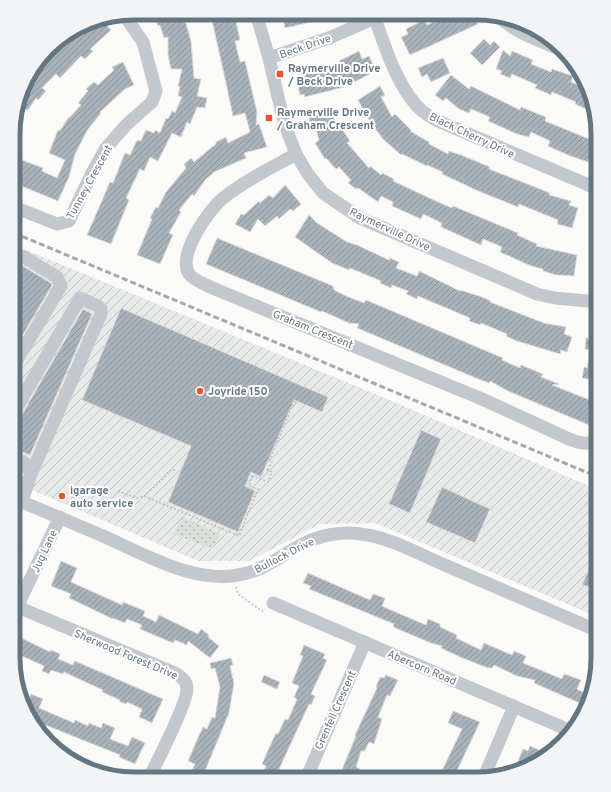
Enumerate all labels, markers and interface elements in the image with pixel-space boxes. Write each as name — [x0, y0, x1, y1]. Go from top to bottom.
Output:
street label: Beck Drive — [278, 32, 333, 62]
place label: Raymerville Drive / Beck Drive — [287, 62, 380, 89]
marker: Raymerville Drive / Beck Drive — [275, 69, 285, 79]
place label: Raymerville Drive / Graham Crescent — [276, 106, 374, 133]
street label: Black Cherry Drive — [427, 110, 517, 162]
marker: Raymerville Drive / Graham Crescent — [264, 113, 274, 123]
street label: Tunney Crescent — [64, 143, 116, 222]
street label: Raymerville Drive — [347, 205, 432, 255]
street label: Graham Crescent — [270, 307, 355, 352]
place label: Joyride 150 — [208, 385, 268, 399]
marker: Joyride 150 — [195, 386, 205, 396]
place label: igarage auto service — [70, 484, 133, 511]
marker: igarage auto service — [57, 491, 67, 501]
street label: Jug Lane — [29, 528, 61, 575]
street label: Bullock Drive — [252, 535, 317, 577]
street label: Sherwood Forest Drive — [72, 627, 180, 683]
street label: Abercorn Road — [385, 647, 458, 689]
street label: Grenfell Crescent — [312, 669, 360, 752]

